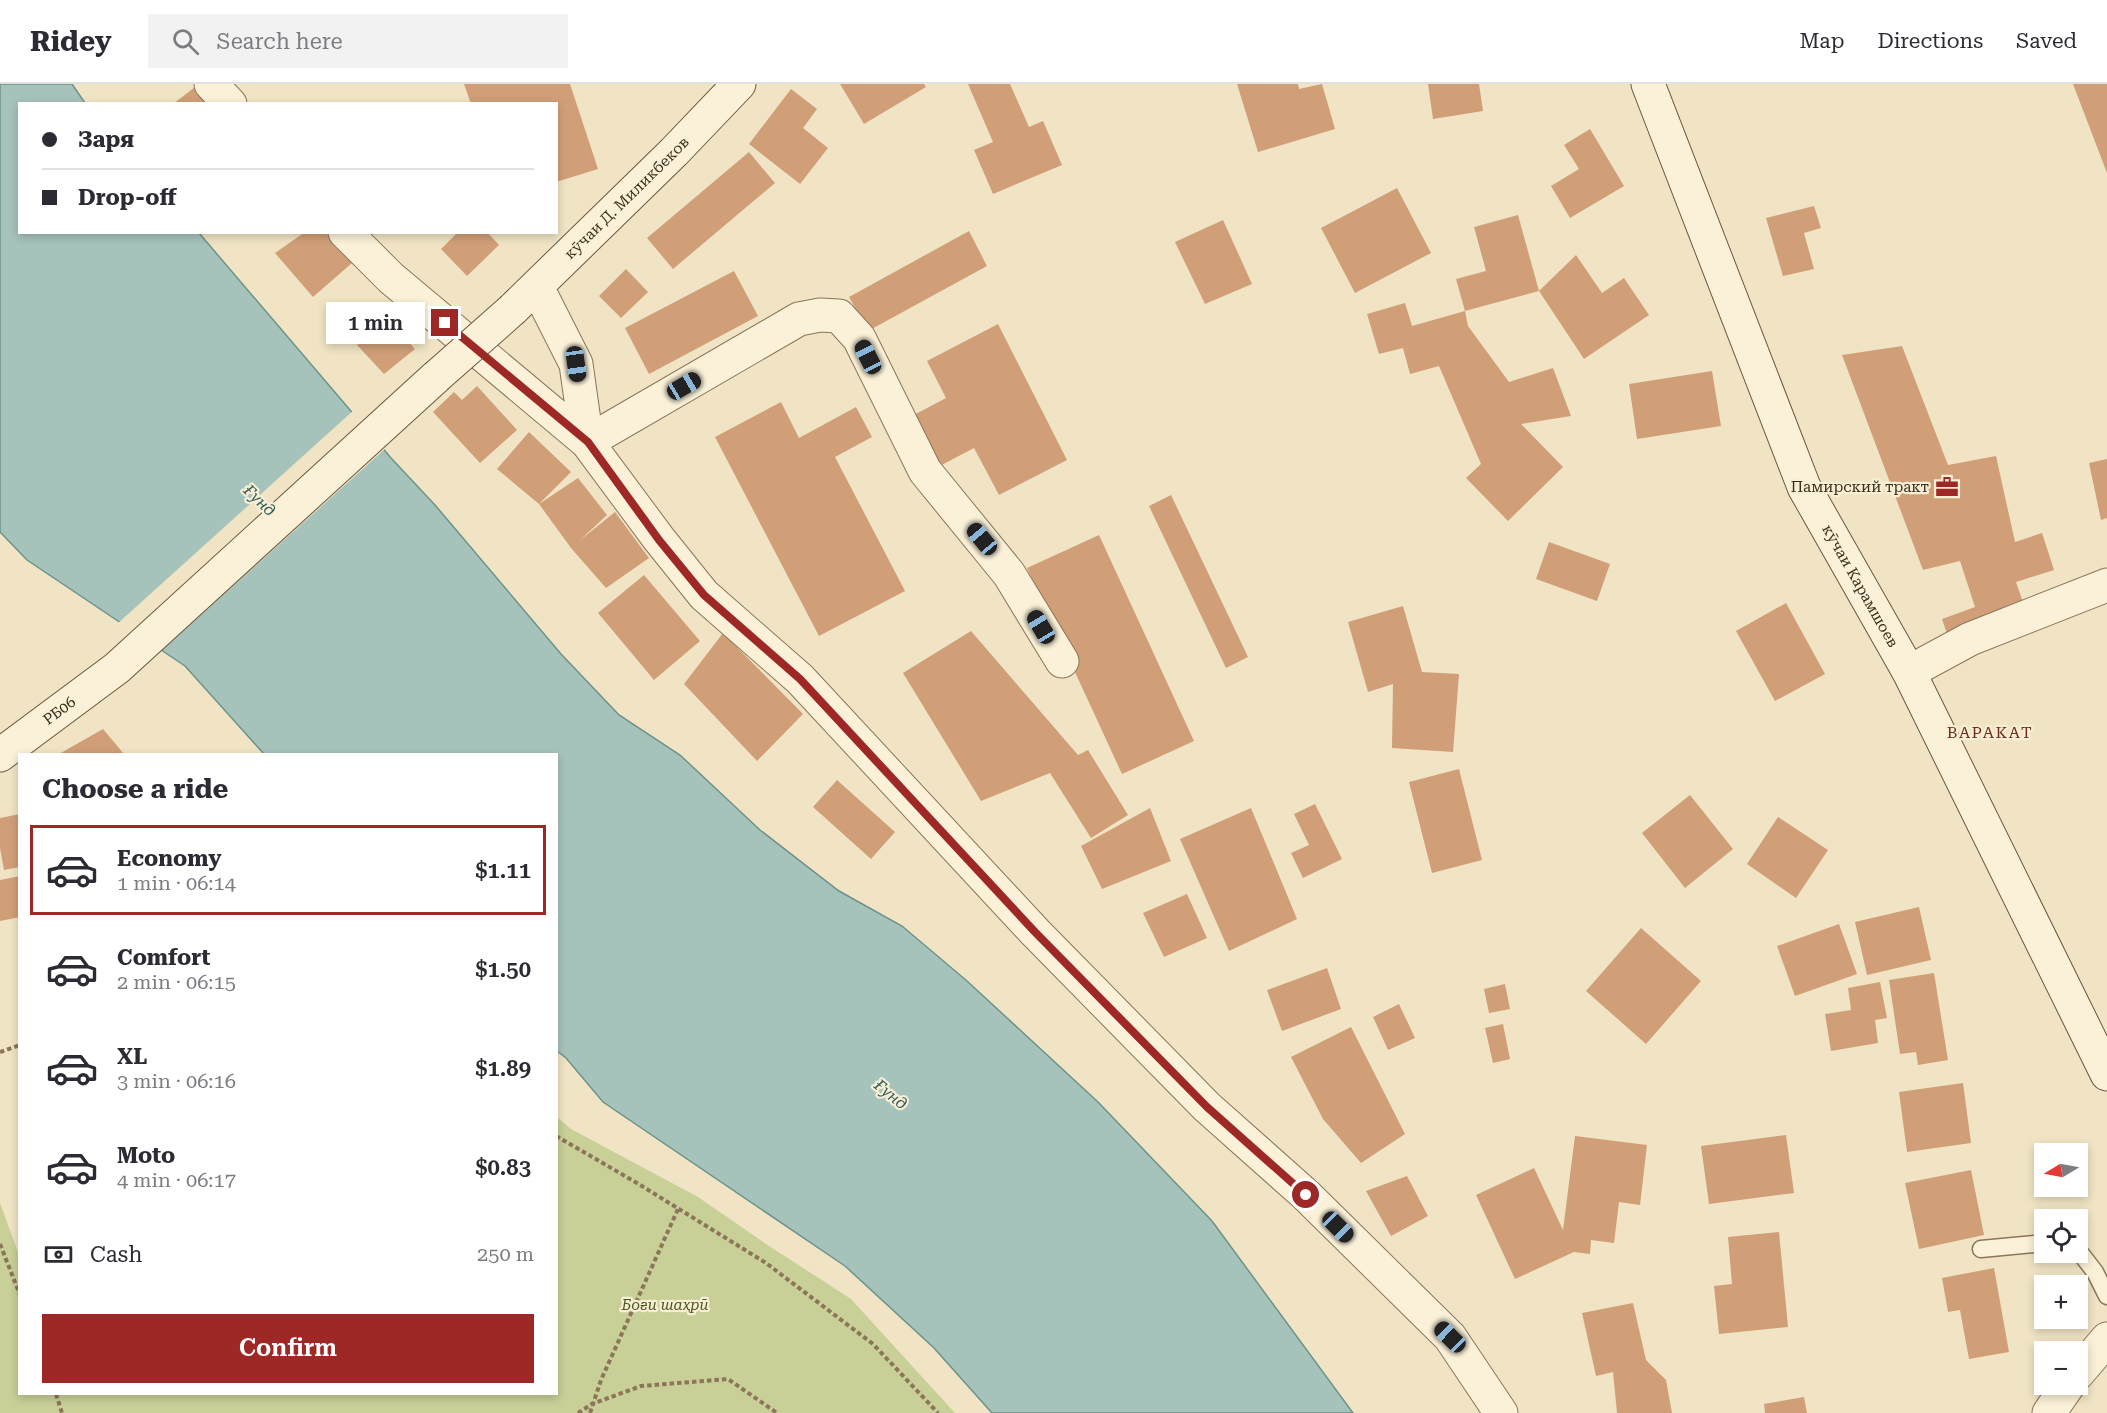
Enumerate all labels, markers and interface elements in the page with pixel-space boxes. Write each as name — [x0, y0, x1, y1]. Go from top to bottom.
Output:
search box — [148, 14, 568, 68]
text: Ridey — [30, 25, 112, 58]
icon: search — [169, 25, 202, 58]
text: Search here — [217, 29, 343, 54]
text: Map — [1800, 29, 1844, 53]
text: Directions — [1877, 29, 1983, 53]
text: Saved — [2016, 29, 2077, 53]
text: Заря — [78, 127, 134, 152]
street label: кӯчаи Д. Миликбеков — [561, 133, 693, 263]
text: Drop-off — [78, 185, 176, 210]
callout: 1 min — [325, 302, 424, 344]
route end — [431, 309, 458, 336]
text: 1 min — [348, 311, 403, 335]
car — [852, 337, 884, 377]
car — [565, 345, 587, 383]
car — [664, 369, 704, 403]
office icon: Памирский тракт — [1934, 474, 1960, 500]
place label: Памирский тракт — [1791, 478, 1929, 496]
water label: Ғунд — [239, 480, 280, 520]
car — [964, 519, 1000, 559]
street label: кӯчаи Карамшоев — [1818, 521, 1902, 651]
car — [1024, 607, 1058, 647]
street label: РБ06 — [40, 693, 79, 729]
district label: ВАРАКАТ — [1947, 723, 2033, 742]
text: Choose a ride — [42, 773, 228, 805]
icon: car — [45, 843, 99, 897]
text: Economy — [117, 846, 221, 871]
text: $1.11 — [475, 858, 531, 883]
text: 1 min · 06:14 — [117, 871, 236, 895]
icon: car — [45, 942, 99, 996]
text: Comfort — [117, 945, 210, 970]
text: $1.50 — [475, 957, 531, 982]
text: 2 min · 06:15 — [117, 970, 236, 994]
icon: car — [45, 1041, 99, 1095]
text: XL — [117, 1044, 147, 1069]
text: $1.89 — [475, 1056, 531, 1081]
text: 3 min · 06:16 — [117, 1069, 236, 1093]
water label: Ғунд — [870, 1075, 911, 1113]
icon: car — [45, 1140, 99, 1194]
text: Moto — [117, 1143, 175, 1168]
north arrow — [2034, 1143, 2088, 1197]
map controls — [2034, 1143, 2088, 1395]
text: $0.83 — [475, 1155, 531, 1180]
text: 4 min · 06:17 — [117, 1168, 236, 1192]
route start — [1292, 1181, 1319, 1208]
car — [1319, 1208, 1357, 1246]
button: locate — [2034, 1209, 2088, 1263]
icon: cash — [42, 1238, 75, 1271]
text: Cash — [90, 1242, 142, 1267]
text: 250 m — [477, 1242, 534, 1266]
button: + — [2034, 1275, 2088, 1329]
park label: Боғи шаҳрӣ — [620, 1296, 709, 1314]
button: Confirm — [42, 1314, 534, 1383]
car — [1431, 1318, 1469, 1356]
button: − — [2034, 1341, 2088, 1395]

